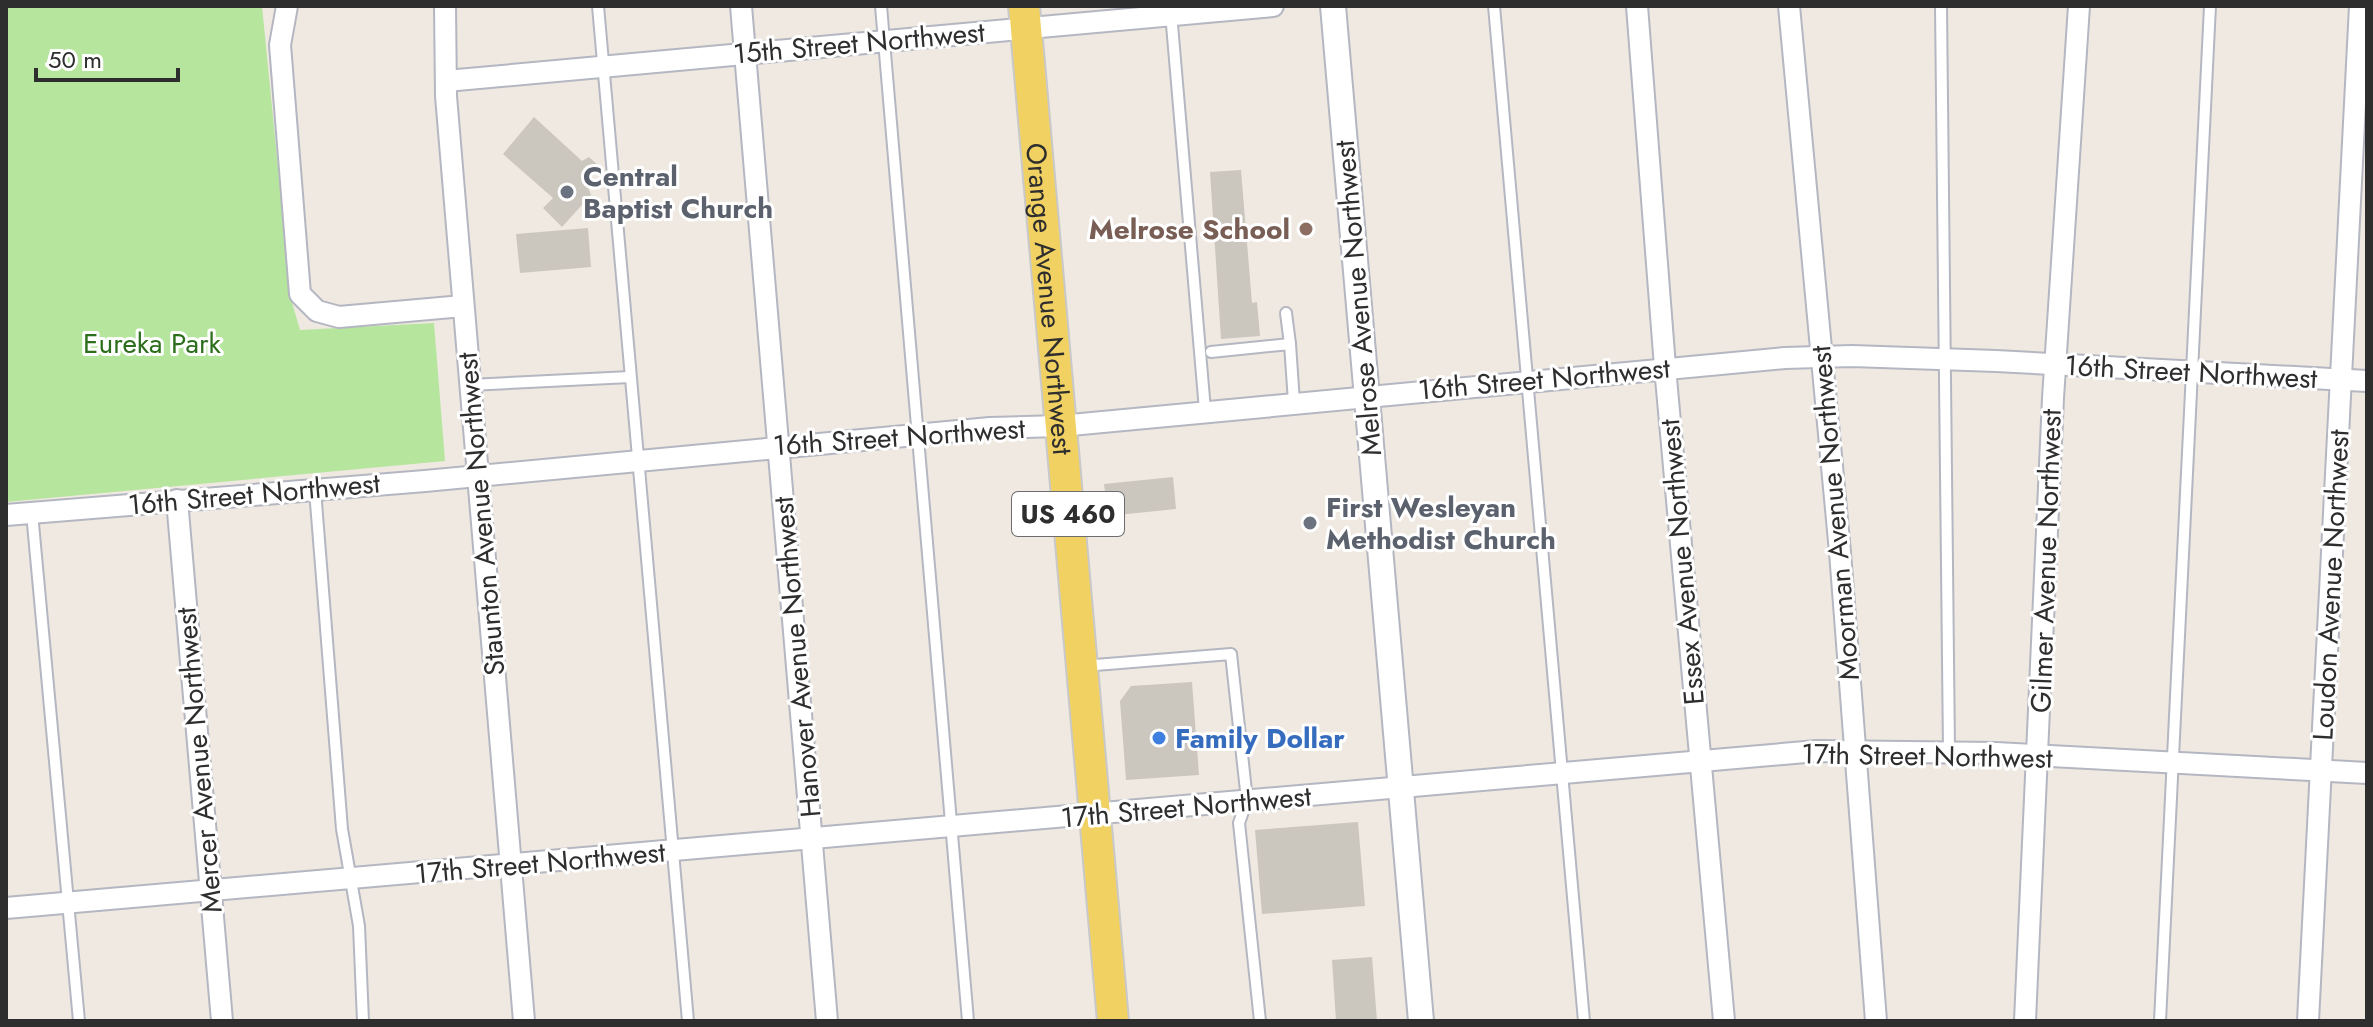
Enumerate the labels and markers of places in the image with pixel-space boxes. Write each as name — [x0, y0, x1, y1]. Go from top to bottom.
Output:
place label: Central Baptist Church — [583, 156, 773, 229]
marker: Central Baptist Church — [558, 183, 576, 201]
place label: Melrose School — [1089, 209, 1290, 250]
marker: Melrose School — [1297, 220, 1315, 238]
place label: First Wesleyan Methodist Church — [1326, 487, 1556, 560]
marker: First Wesleyan Methodist Church — [1301, 514, 1319, 532]
place label: Family Dollar — [1175, 718, 1345, 759]
marker: Family Dollar — [1150, 729, 1168, 747]

